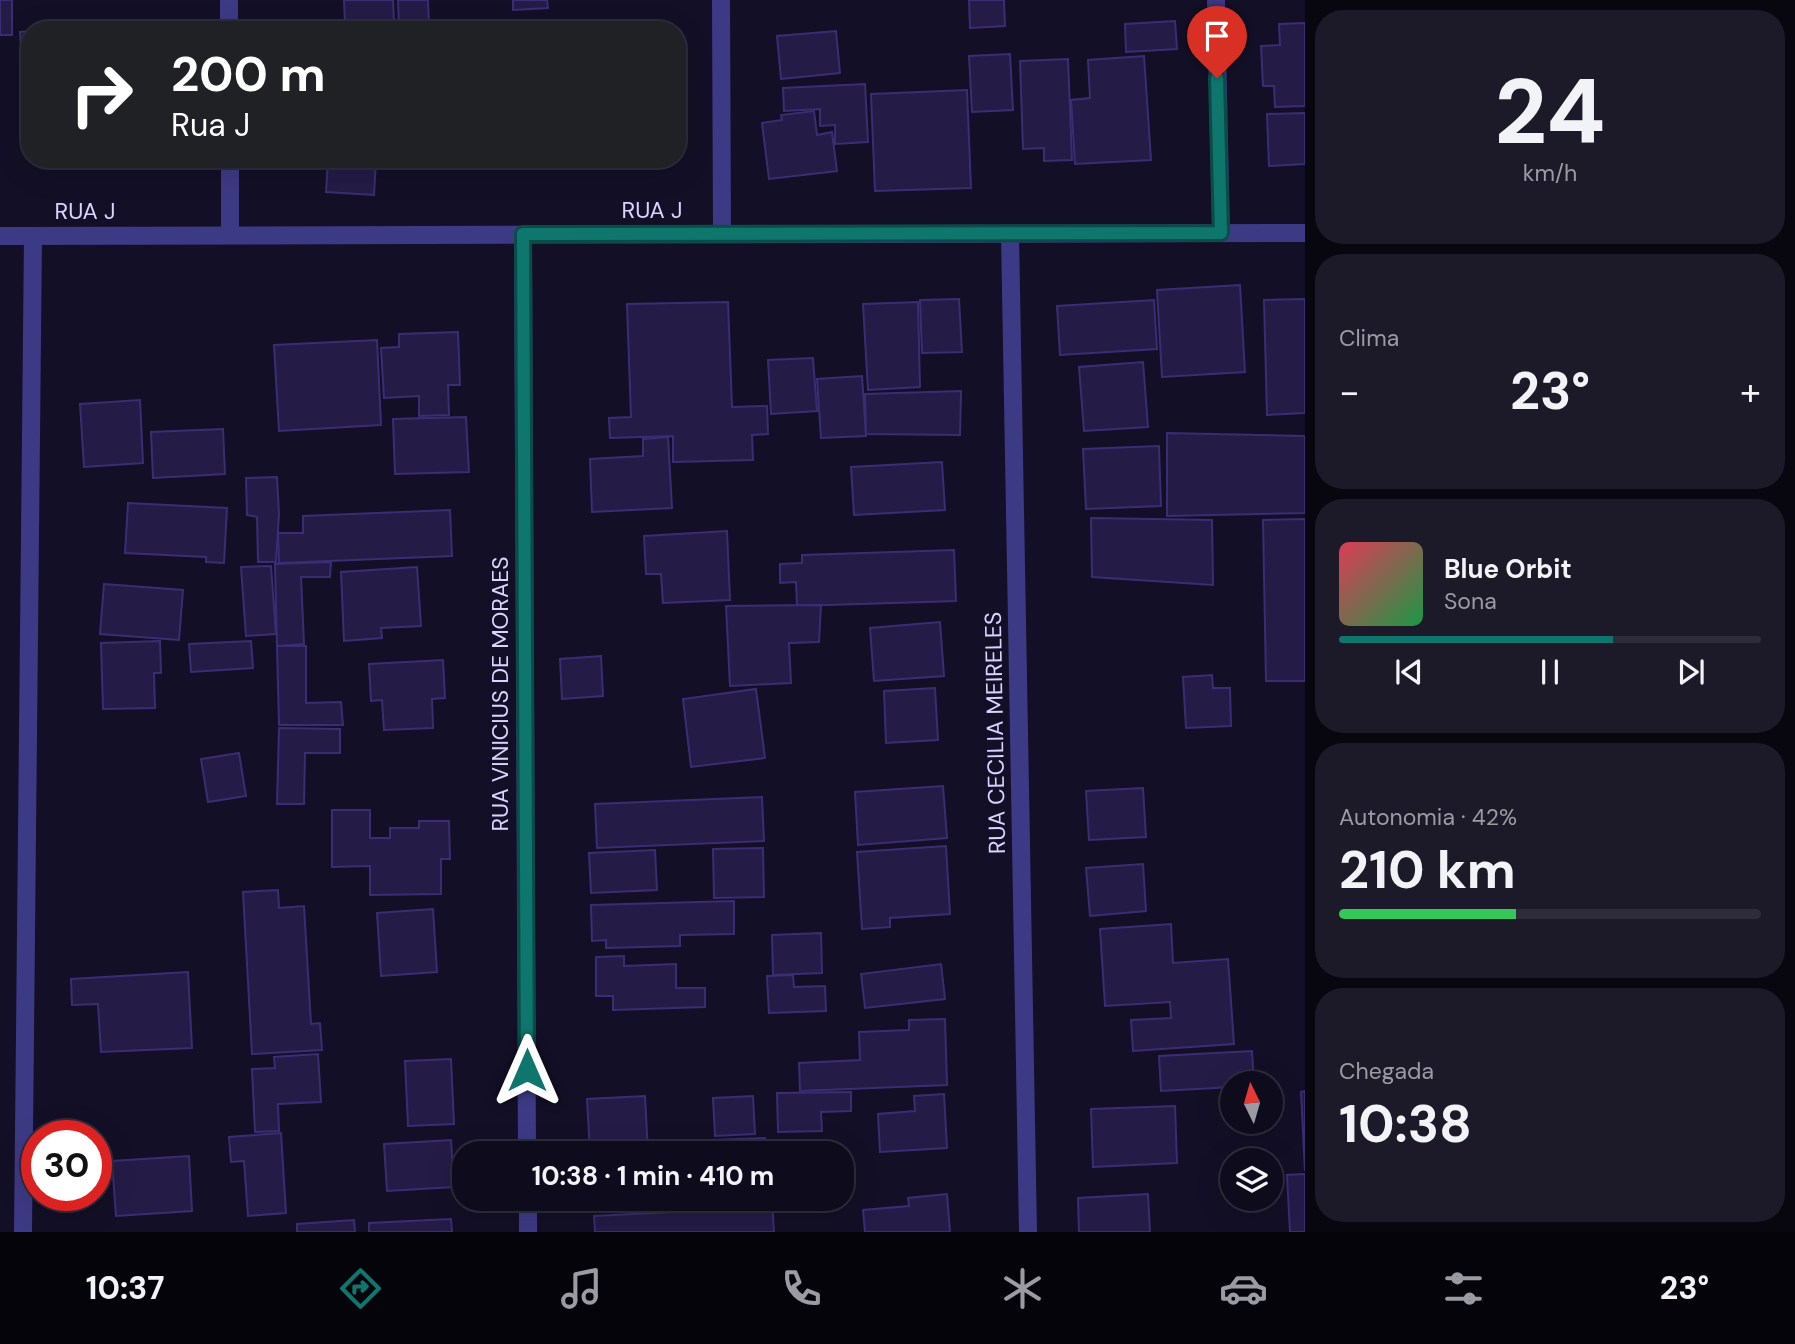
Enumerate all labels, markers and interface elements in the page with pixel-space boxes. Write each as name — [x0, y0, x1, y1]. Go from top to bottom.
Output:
pin — [1187, 6, 1247, 78]
icon: arrive — [1198, 17, 1236, 55]
text: 200 m — [171, 42, 326, 106]
icon: right — [56, 49, 147, 140]
text: 24 — [1494, 53, 1606, 171]
text: Rua J — [171, 104, 250, 146]
text: km/h — [1523, 158, 1577, 188]
street label: RUA J — [622, 195, 682, 225]
street label: RUA J — [55, 196, 115, 226]
text: Clima — [1339, 323, 1399, 353]
text: 23° — [1510, 357, 1590, 425]
text: − — [1339, 367, 1360, 417]
text: + — [1740, 367, 1761, 417]
text: Blue Orbit — [1444, 552, 1572, 586]
street label: RUA VINICIUS DE MORAES — [485, 556, 515, 832]
text: Sona — [1444, 586, 1497, 616]
street label: RUA CECILIA MEIRELES — [978, 611, 1012, 855]
icon: previous — [1390, 653, 1428, 691]
icon: pause — [1531, 653, 1569, 691]
icon: next — [1672, 653, 1710, 691]
text: Autonomia · 42% — [1339, 802, 1517, 832]
text: 210 km — [1339, 836, 1516, 904]
position arrow — [490, 1033, 564, 1107]
text: Chegada — [1339, 1056, 1434, 1086]
north arrow — [1220, 1071, 1283, 1134]
map controls — [1220, 1071, 1283, 1211]
text: 10:38 — [1339, 1090, 1472, 1158]
speed limit sign: 30 — [21, 1120, 112, 1211]
button: layers — [1220, 1148, 1283, 1211]
text: 10:38 · 1 min · 410 m — [532, 1159, 774, 1193]
icon: directions — [336, 1264, 385, 1313]
icon: music — [557, 1264, 606, 1313]
icon: phone — [777, 1264, 826, 1313]
icon: climate — [998, 1264, 1047, 1313]
icon: car — [1219, 1264, 1268, 1313]
icon: filters — [1439, 1264, 1488, 1313]
text: 10:37 — [86, 1267, 164, 1309]
text: 23° — [1660, 1267, 1709, 1309]

